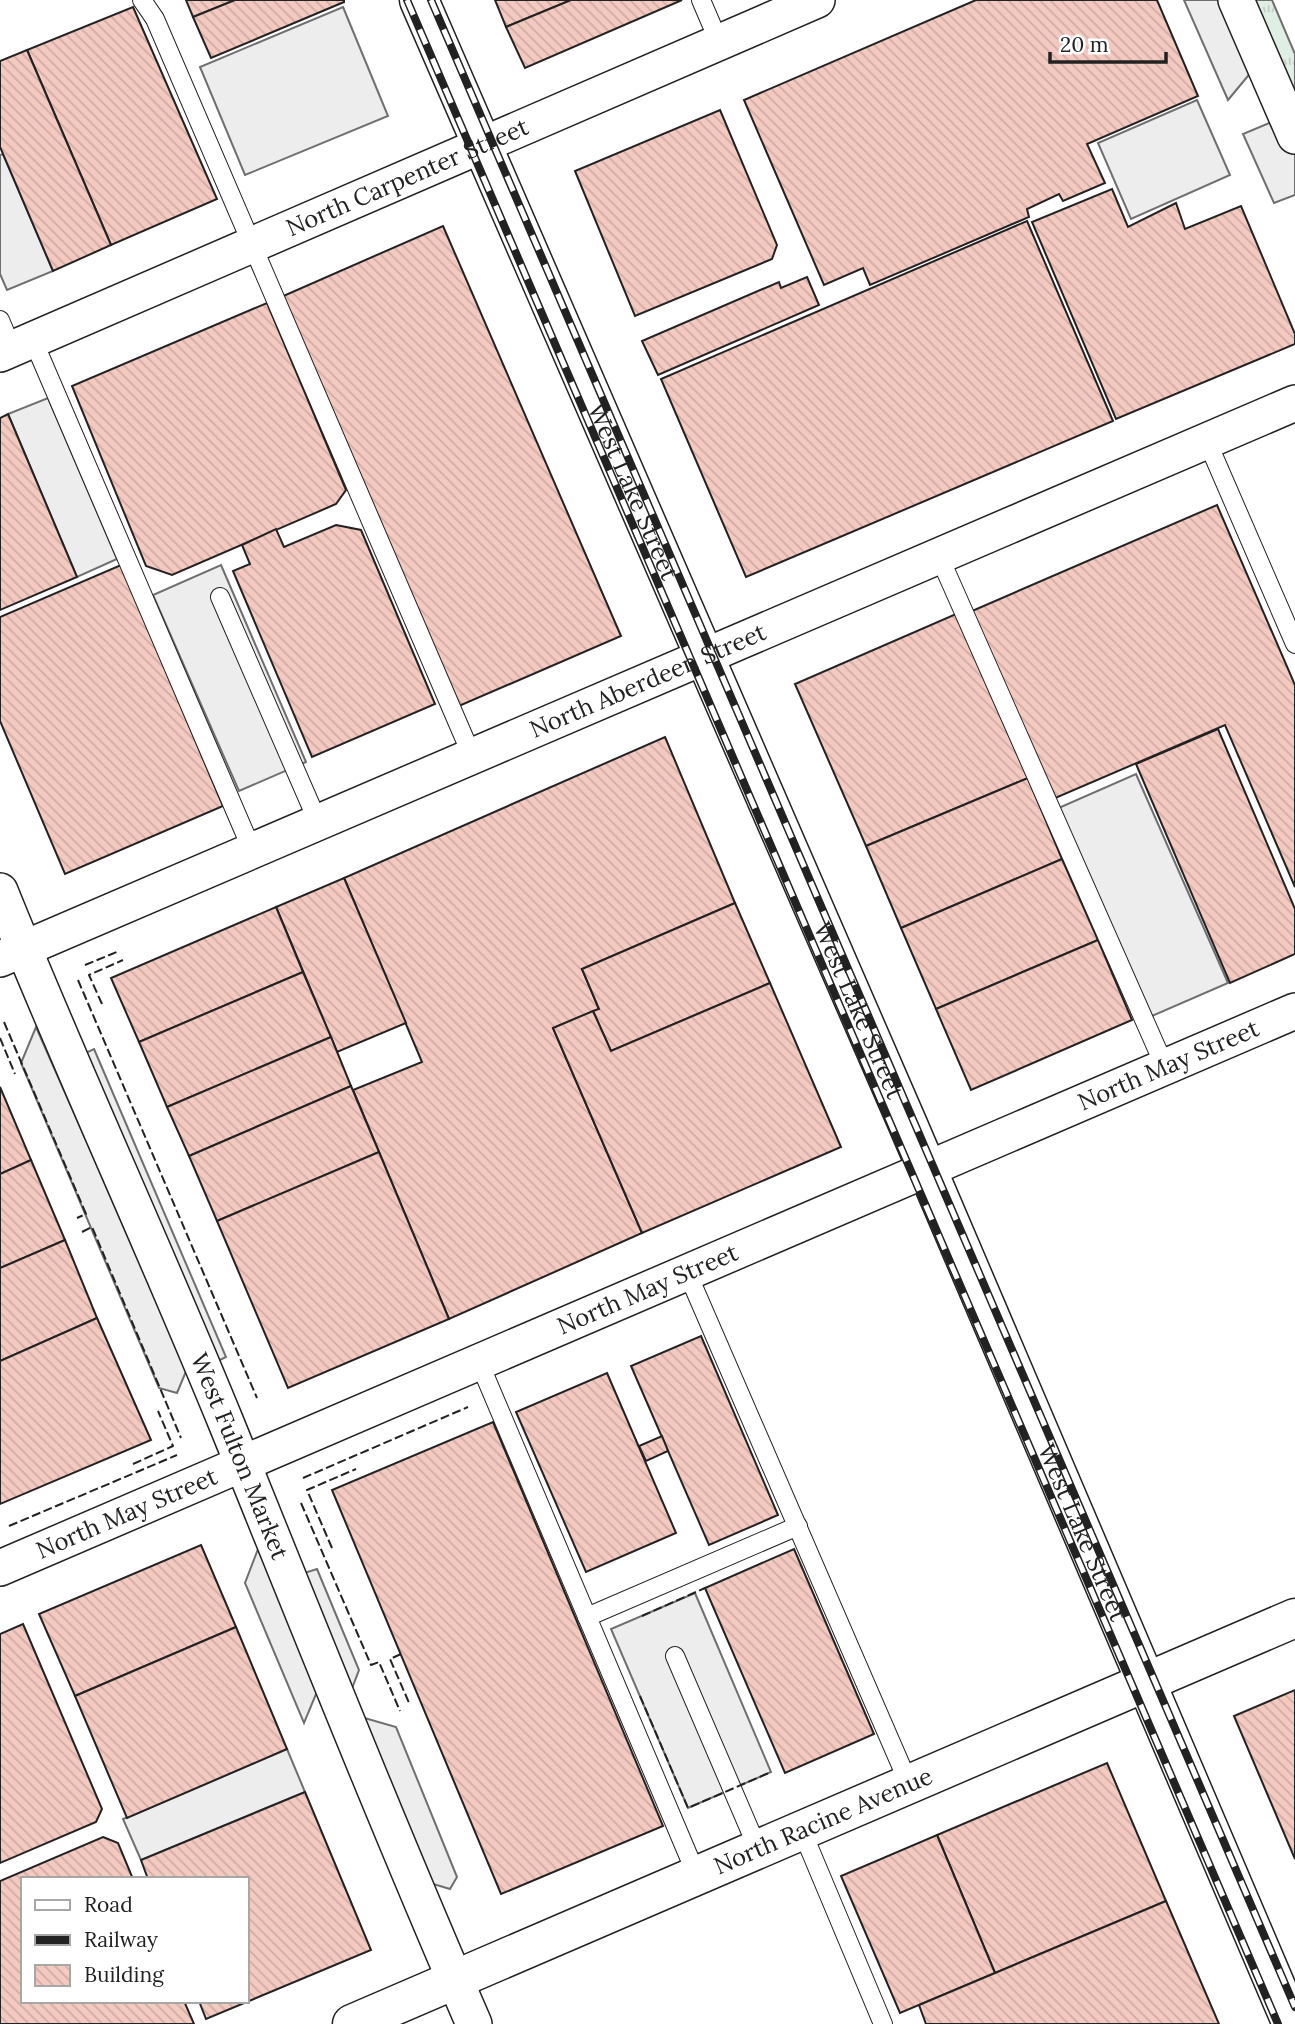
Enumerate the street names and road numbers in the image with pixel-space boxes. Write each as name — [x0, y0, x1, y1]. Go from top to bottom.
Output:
street label: North Carpenter Street — [281, 111, 534, 243]
street label: West Lake Street — [581, 398, 685, 585]
street label: North Aberdeen Street — [525, 616, 771, 745]
street label: West Lake Street — [807, 917, 911, 1104]
street label: North May Street — [1073, 1012, 1264, 1118]
street label: North May Street — [552, 1236, 743, 1342]
street label: West Fulton Market — [184, 1348, 296, 1565]
street label: West Lake Street — [1031, 1439, 1134, 1626]
street label: North May Street — [31, 1460, 222, 1566]
street label: North Racine Avenue — [709, 1760, 937, 1881]

